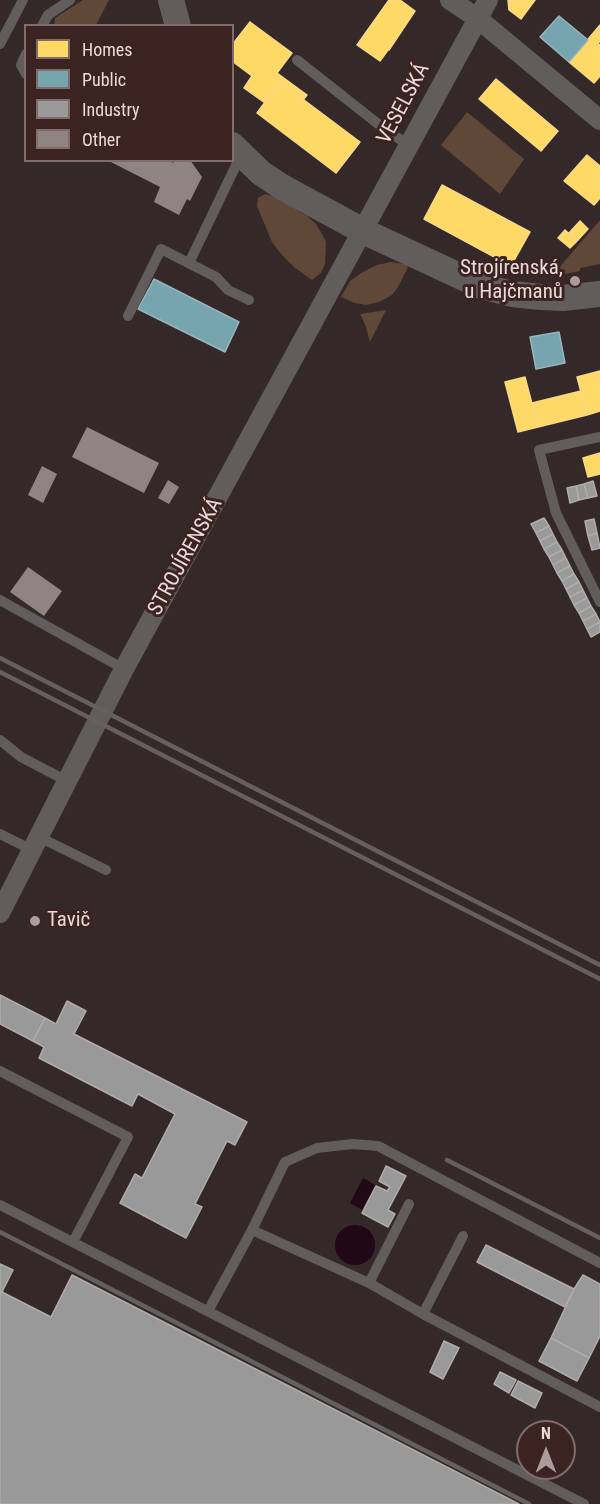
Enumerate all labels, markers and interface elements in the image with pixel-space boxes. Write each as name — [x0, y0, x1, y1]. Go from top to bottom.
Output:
legend — [24, 24, 234, 162]
text: Homes — [82, 39, 132, 60]
street label: VESELSKÁ — [372, 59, 436, 149]
text: Public — [82, 69, 126, 90]
text: Industry — [82, 99, 140, 120]
text: Other — [82, 129, 121, 150]
place label: Strojírenská, u Hajčmanů — [460, 256, 563, 306]
marker: Strojírenská, u Hajčmanů — [568, 274, 582, 288]
street label: STROJÍRENSKÁ — [143, 494, 229, 620]
place label: Tavič — [47, 908, 90, 934]
marker: Tavič — [28, 914, 42, 928]
north arrow — [516, 1420, 576, 1480]
text: N — [541, 1424, 551, 1443]

